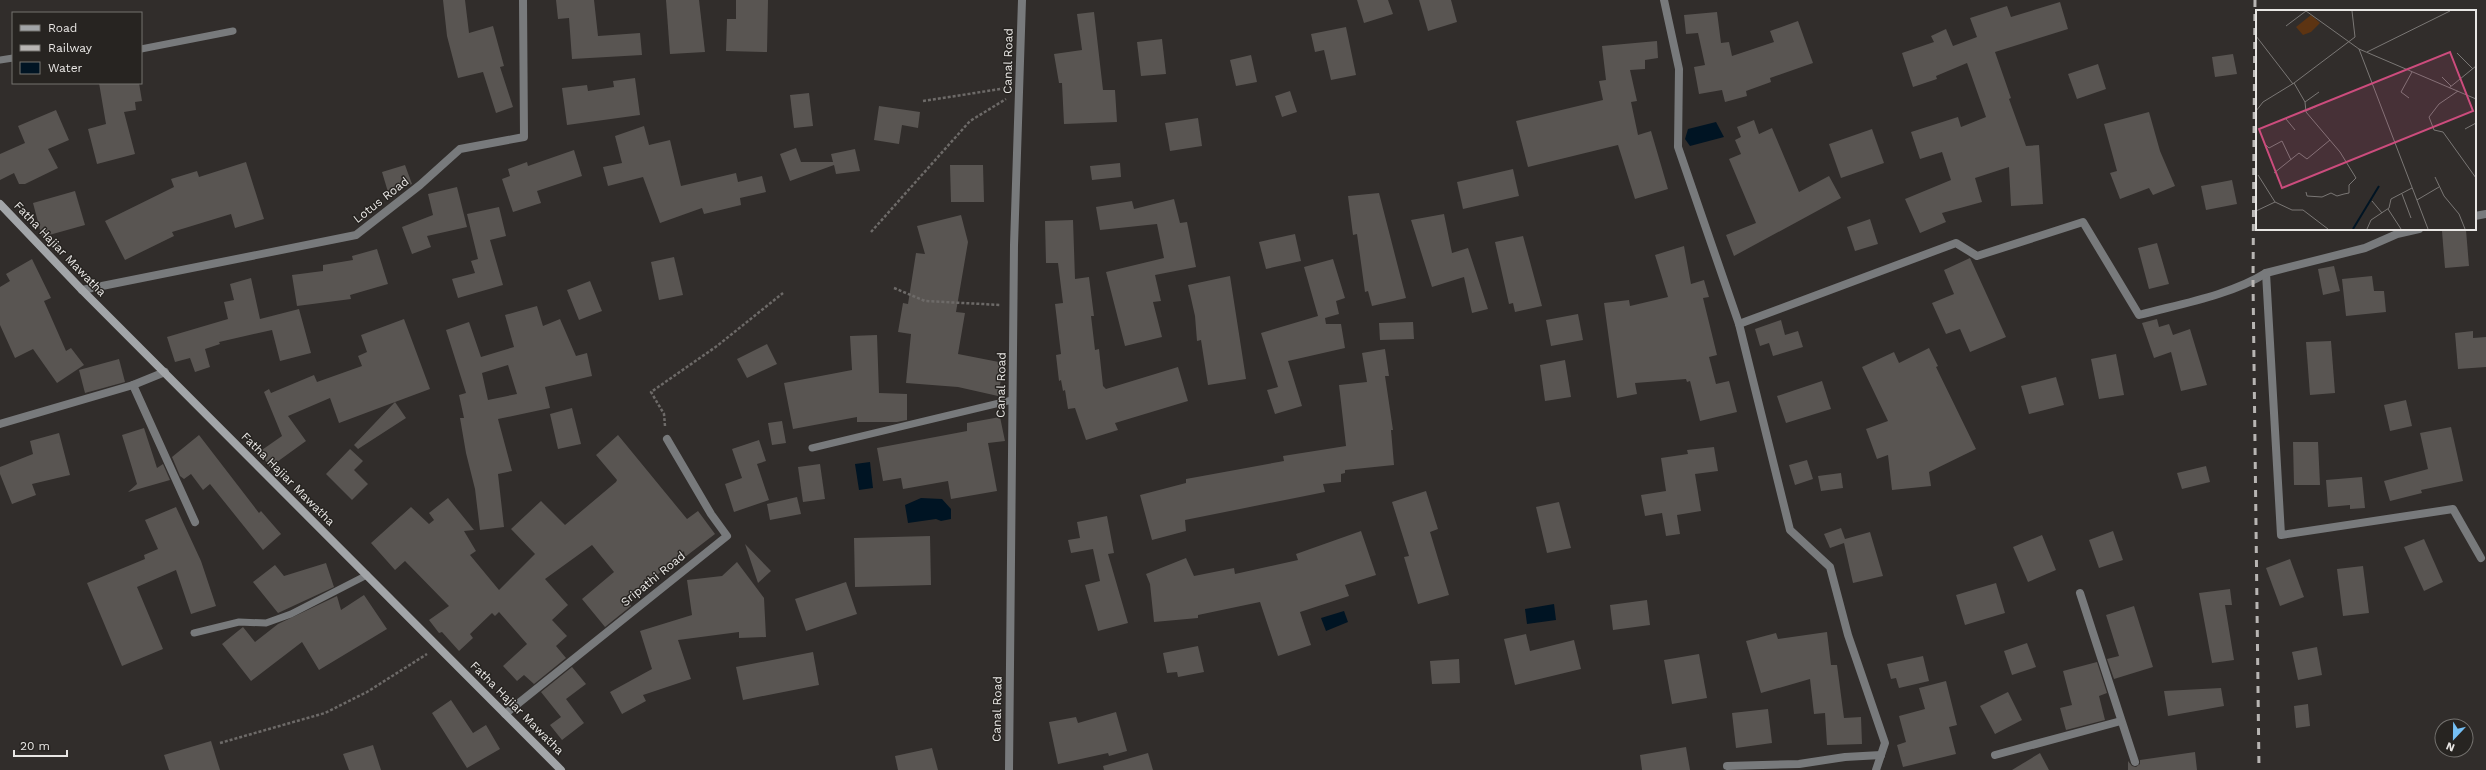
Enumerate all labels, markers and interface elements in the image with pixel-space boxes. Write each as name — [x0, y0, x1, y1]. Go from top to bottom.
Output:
inset map — [2256, 10, 2476, 230]
legend — [12, 12, 142, 84]
text: Road — [48, 21, 77, 35]
street label: Canal Road — [1000, 28, 1016, 94]
text: Railway — [48, 41, 93, 55]
text: Water — [48, 61, 83, 75]
street label: Lotus Road — [351, 174, 411, 226]
street label: Fatha Hajiar Mawatha — [11, 199, 109, 299]
street label: Canal Road — [993, 352, 1009, 418]
street label: Fatha Hajiar Mawatha — [238, 429, 338, 529]
street label: Sripathi Road — [618, 549, 688, 609]
street label: Fatha Hajiar Mawatha — [467, 658, 567, 758]
street label: Canal Road — [989, 676, 1005, 742]
north arrow — [2434, 718, 2474, 758]
scale bar — [14, 732, 67, 758]
text: 20 m — [20, 739, 50, 753]
text: N — [2444, 739, 2457, 754]

